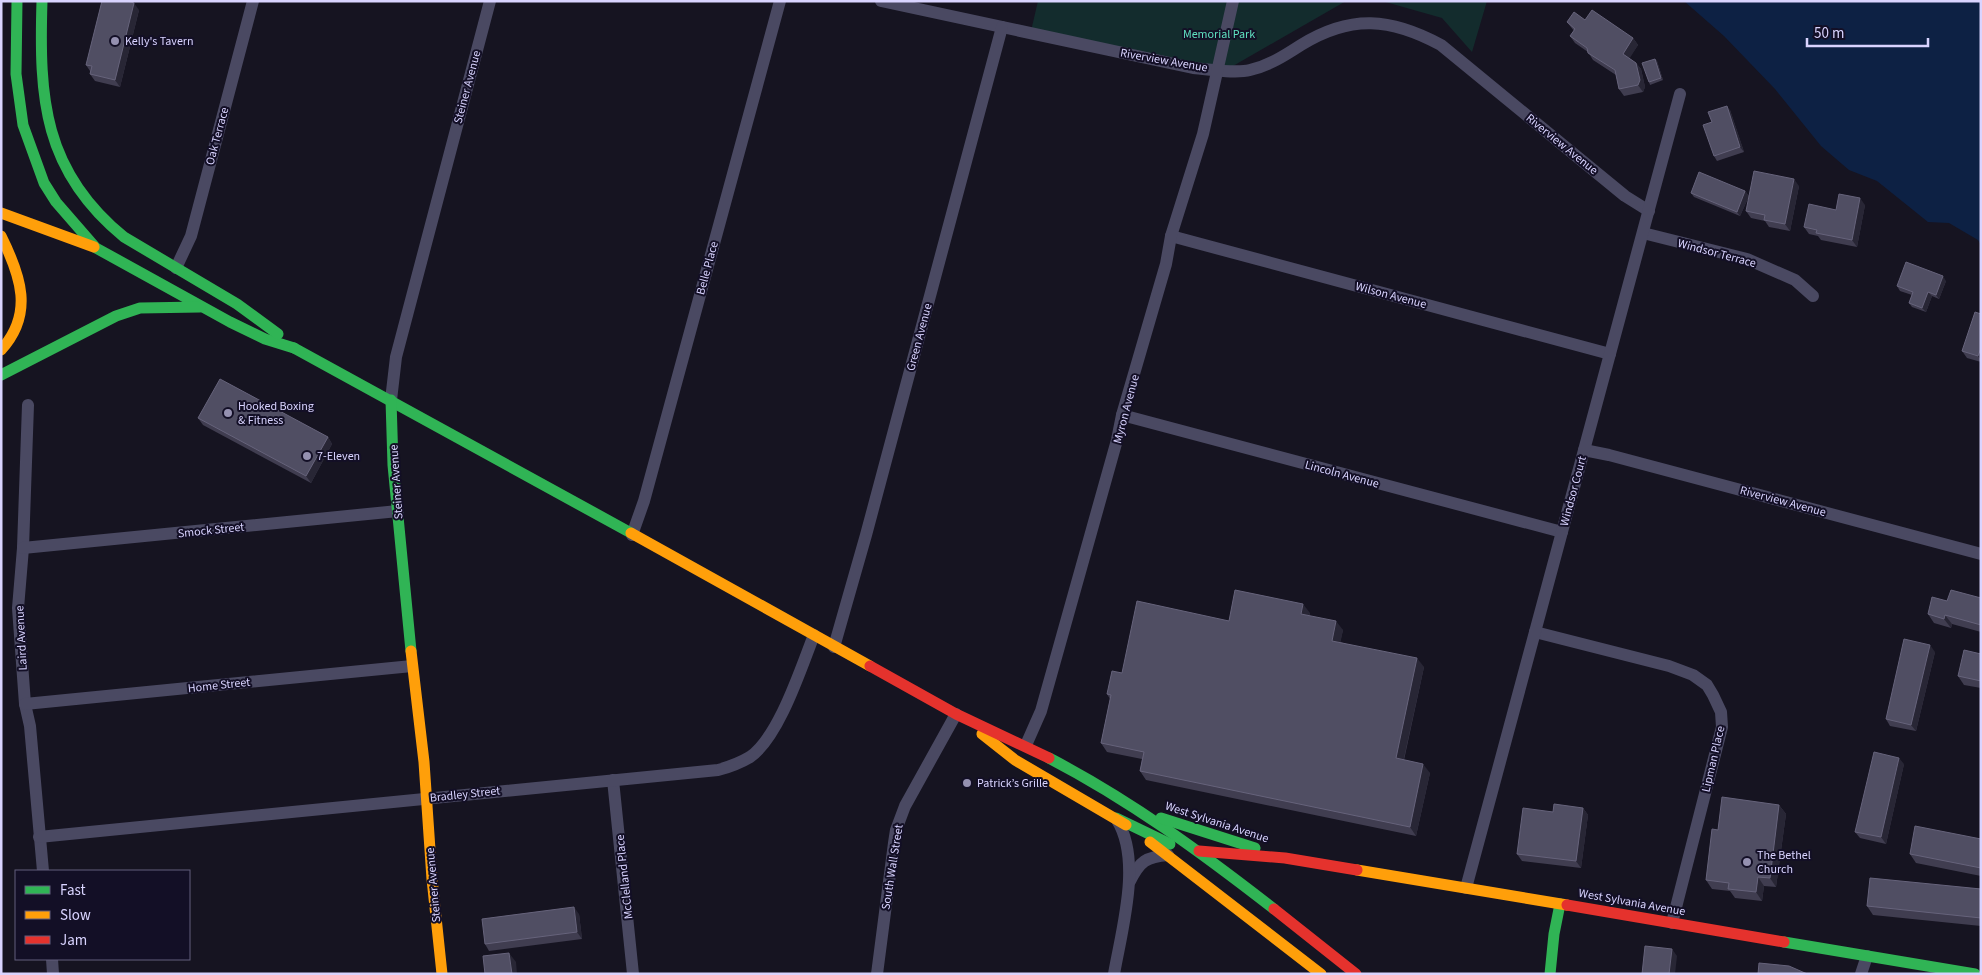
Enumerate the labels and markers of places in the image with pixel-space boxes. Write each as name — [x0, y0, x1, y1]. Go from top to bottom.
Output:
place label: Kelly's Tavern — [125, 33, 194, 50]
marker: Kelly's Tavern — [109, 35, 121, 47]
place label: Hooked Boxing & Fitness — [238, 398, 314, 429]
marker: Hooked Boxing & Fitness — [222, 407, 234, 419]
place label: 7-Eleven — [317, 448, 360, 465]
marker: 7-Eleven — [301, 450, 313, 462]
place label: Patrick’s Grille — [977, 775, 1048, 792]
marker: Patrick’s Grille — [961, 777, 973, 789]
place label: The Bethel Church — [1757, 847, 1811, 878]
marker: The Bethel Church — [1741, 856, 1753, 868]

